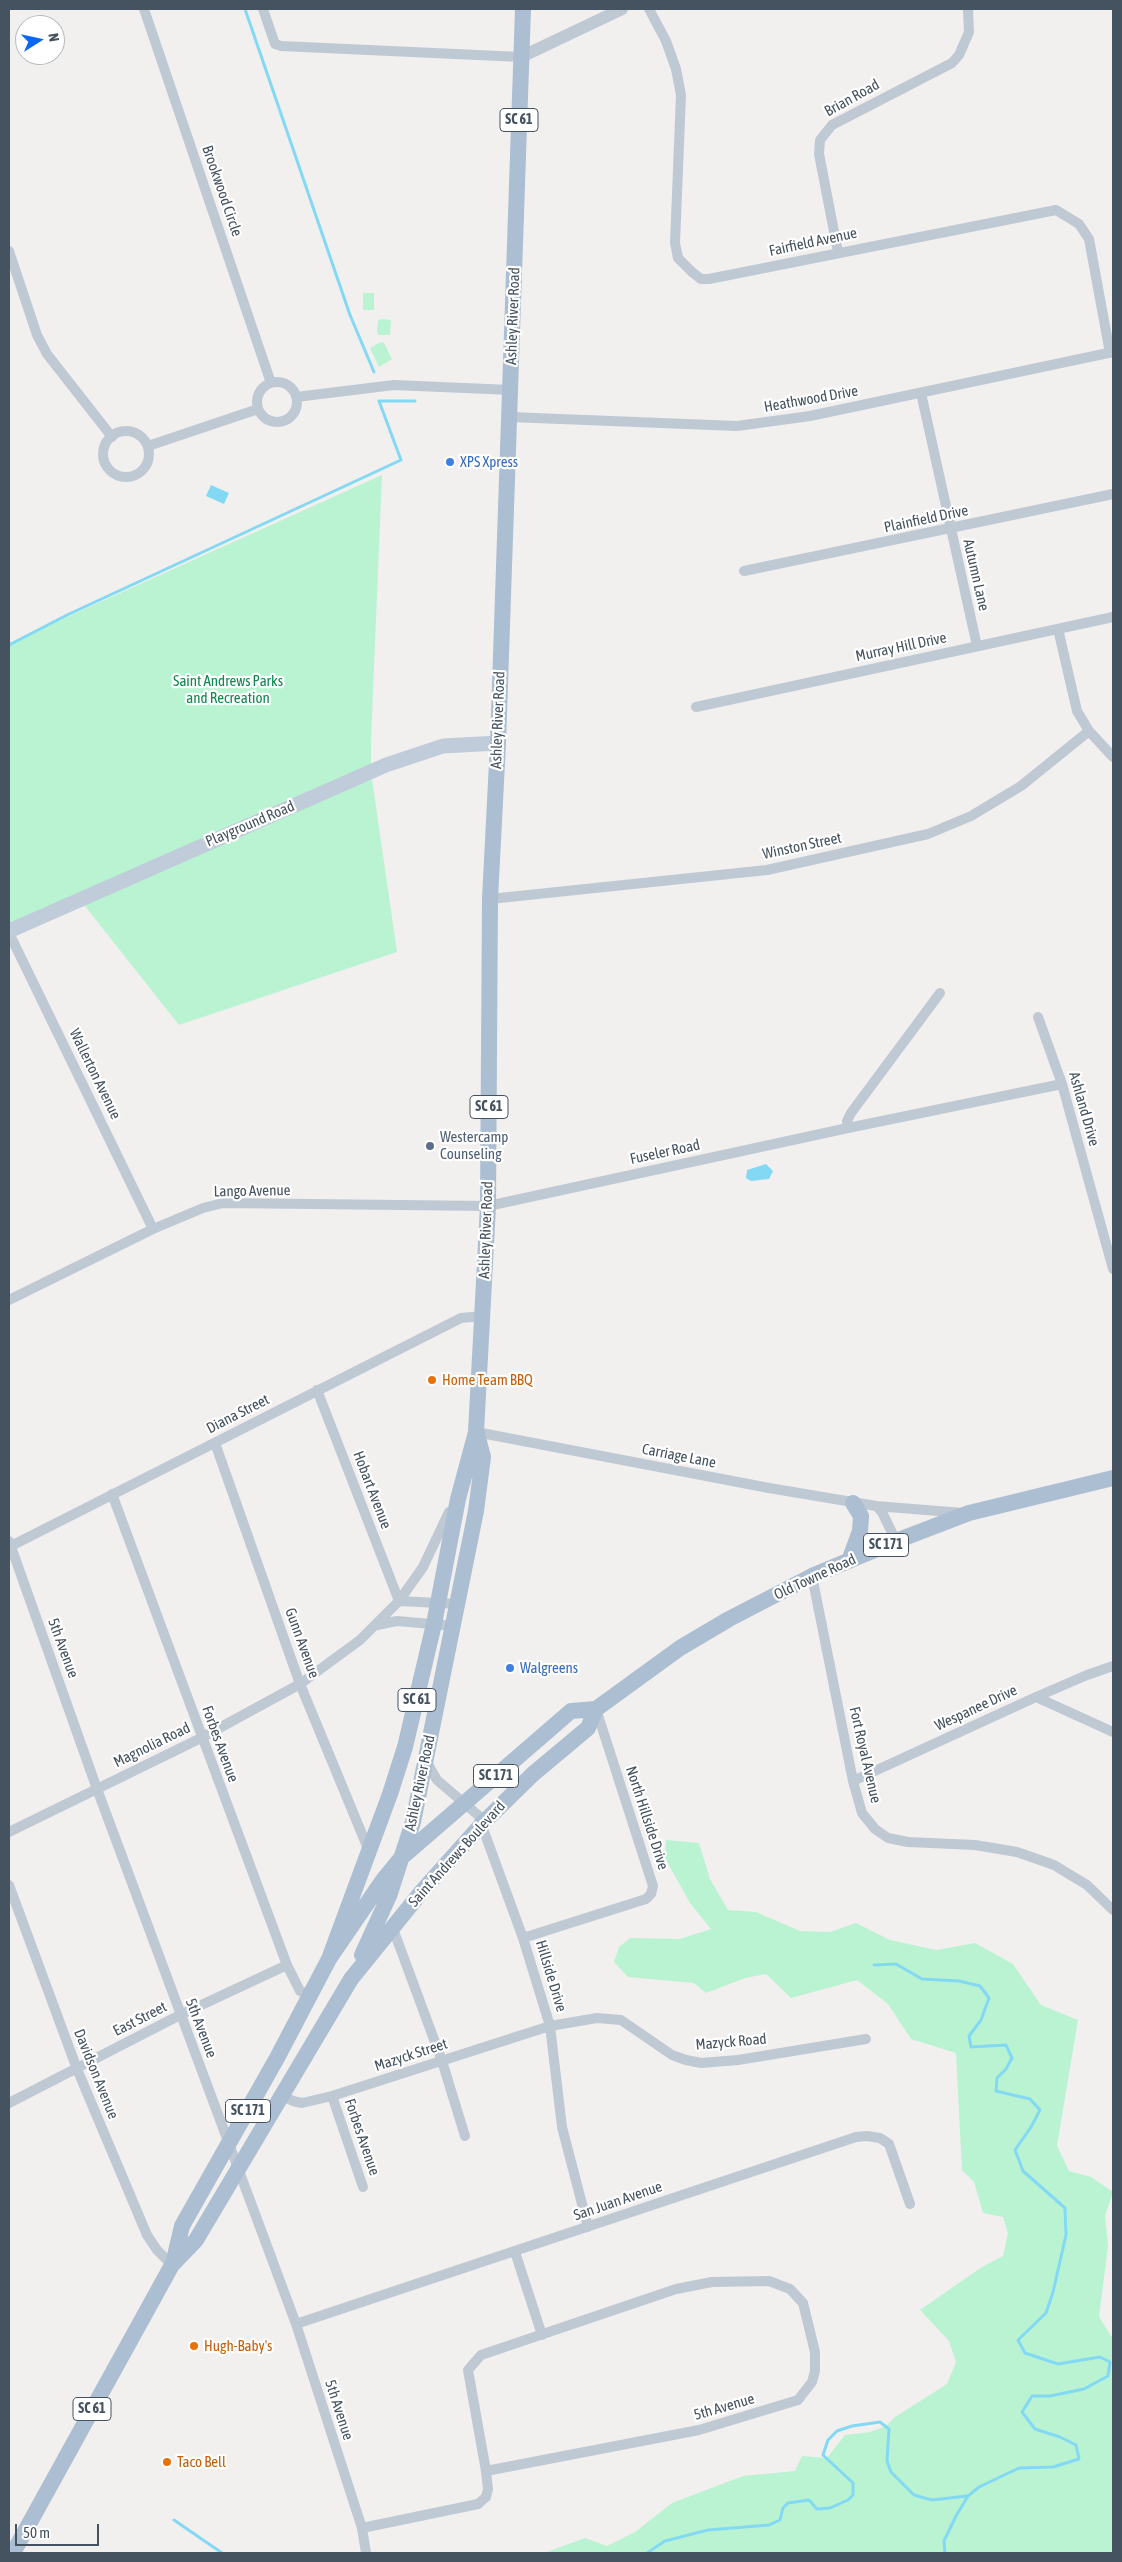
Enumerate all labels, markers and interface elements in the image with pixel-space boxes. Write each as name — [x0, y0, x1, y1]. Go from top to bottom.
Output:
north arrow — [15, 15, 65, 65]
text: N — [45, 32, 62, 43]
street label: Brian Road — [821, 76, 883, 120]
road number: SC 61 — [500, 108, 538, 132]
street label: Brookwood Circle — [198, 143, 246, 239]
street label: Fairfield Avenue — [767, 224, 859, 260]
street label: Ashley River Road — [502, 267, 524, 365]
street label: Heathwood Drive — [763, 382, 859, 416]
place label: XPS Xpress — [460, 453, 518, 471]
marker: XPS Xpress — [444, 456, 456, 468]
street label: Plainfield Drive — [882, 501, 970, 537]
street label: Autumn Lane — [959, 537, 993, 613]
street label: Murray Hill Drive — [854, 629, 948, 665]
street label: Ashley River Road — [487, 671, 509, 769]
park label: Saint Andrews Parks and Recreation — [173, 672, 283, 707]
street label: Playground Road — [203, 797, 297, 851]
street label: Winston Street — [761, 829, 843, 863]
street label: Wallerton Avenue — [65, 1026, 125, 1122]
street label: Ashland Drive — [1065, 1070, 1103, 1148]
road number: SC 61 — [470, 1096, 508, 1118]
place label: Westercamp Counseling — [440, 1128, 508, 1163]
street label: Fuseler Road — [628, 1136, 702, 1168]
marker: Westercamp Counseling — [424, 1140, 436, 1152]
street label: Lango Avenue — [213, 1181, 291, 1201]
street label: Ashley River Road — [475, 1181, 497, 1279]
place label: Home Team BBQ — [442, 1371, 533, 1389]
marker: Home Team BBQ — [426, 1374, 438, 1386]
street label: Diana Street — [204, 1391, 272, 1437]
street label: Carriage Lane — [641, 1440, 717, 1472]
street label: Hobart Avenue — [349, 1448, 395, 1532]
road number: SC 171 — [864, 1534, 908, 1556]
street label: Old Towne Road — [771, 1550, 859, 1604]
street label: Gunn Avenue — [281, 1605, 323, 1681]
street label: 5th Avenue — [44, 1616, 82, 1680]
place label: Walgreens — [520, 1659, 578, 1677]
marker: Walgreens — [504, 1662, 516, 1674]
street label: Wespanee Drive — [932, 1681, 1020, 1735]
road number: SC 61 — [398, 1688, 436, 1712]
street label: Forbes Avenue — [198, 1703, 242, 1785]
street label: Fort Royal Avenue — [845, 1705, 885, 1805]
street label: Magnolia Road — [111, 1719, 193, 1771]
street label: Ashley River Road — [401, 1733, 439, 1833]
road number: SC 171 — [474, 1764, 518, 1788]
street label: North Hillside Drive — [622, 1764, 672, 1872]
street label: Saint Andrews Boulevard — [405, 1797, 509, 1911]
street label: Hillside Drive — [532, 1938, 570, 2014]
street label: 5th Avenue — [181, 1996, 221, 2060]
street label: East Street — [110, 1998, 170, 2040]
street label: Davidson Avenue — [70, 2026, 122, 2122]
street label: Mazyck Road — [695, 2030, 767, 2054]
street label: Mazyck Street — [372, 2035, 450, 2075]
street label: Forbes Avenue — [340, 2096, 384, 2178]
road number: SC 171 — [226, 2100, 270, 2122]
street label: San Juan Avenue — [571, 2177, 665, 2225]
place label: Hugh-Baby's — [204, 2337, 272, 2355]
marker: Hugh-Baby's — [188, 2340, 200, 2352]
street label: 5th Avenue — [321, 2378, 357, 2442]
street label: 5th Avenue — [692, 2390, 756, 2424]
road number: SC 61 — [73, 2398, 111, 2420]
place label: Taco Bell — [177, 2453, 226, 2471]
marker: Taco Bell — [161, 2456, 173, 2468]
scale bar — [18, 2514, 101, 2546]
text: 50 m — [23, 2524, 50, 2541]

